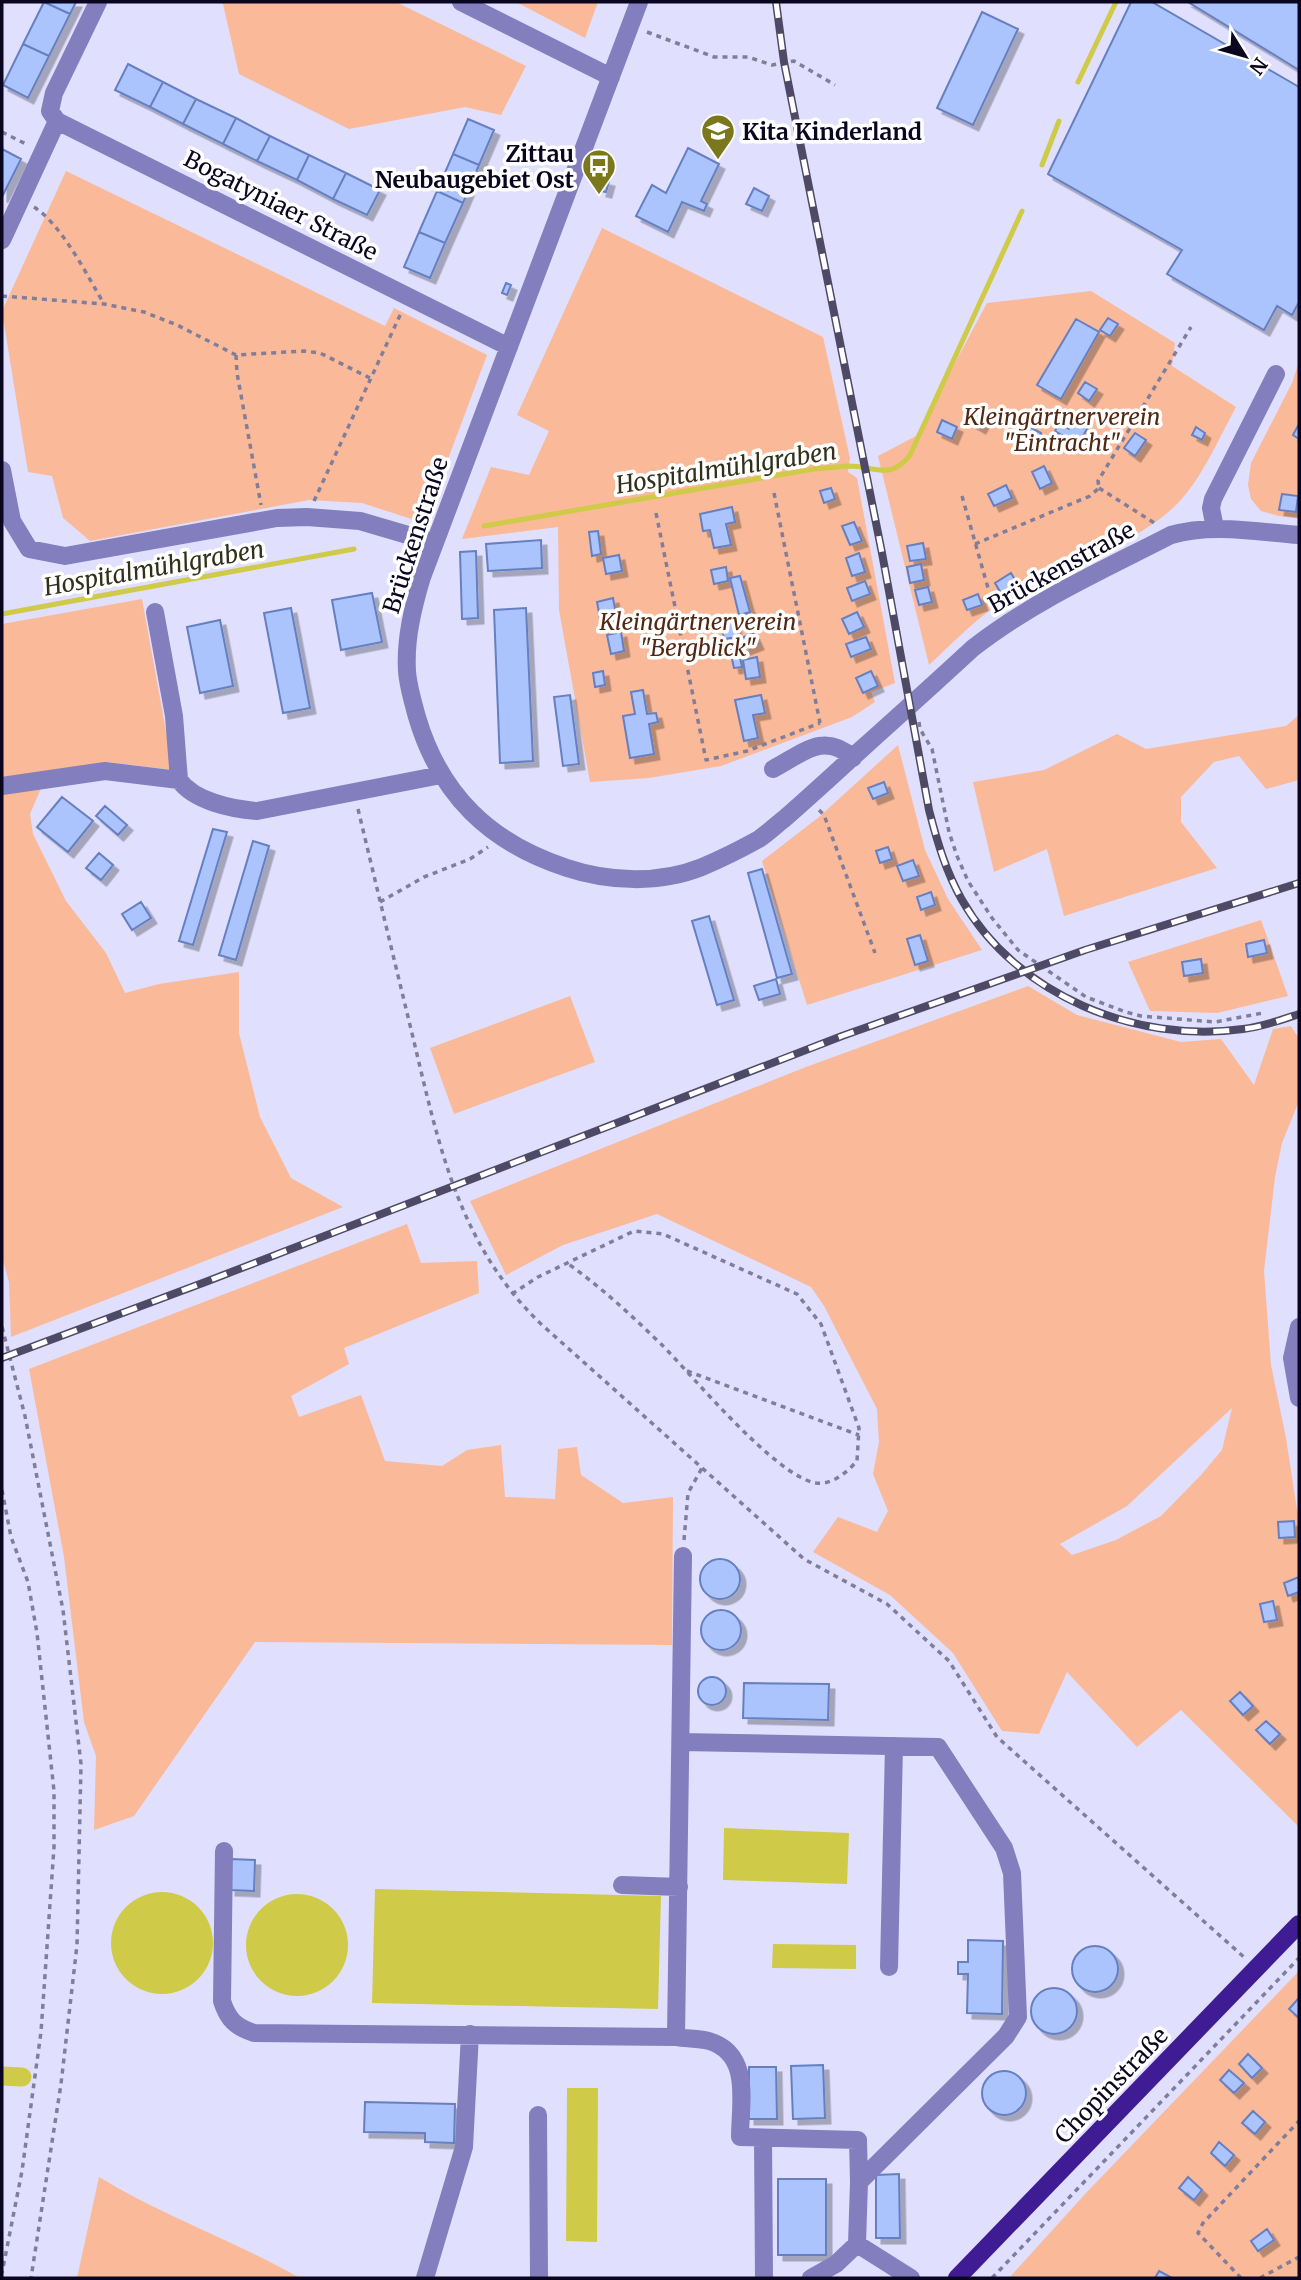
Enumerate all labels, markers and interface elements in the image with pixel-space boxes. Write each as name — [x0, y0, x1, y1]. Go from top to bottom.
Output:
north arrow — [1210, 21, 1280, 91]
text: N — [1244, 53, 1273, 79]
school or university icon: Kita Kinderland — [699, 112, 737, 161]
place label: Kita Kinderland — [742, 117, 922, 146]
place label: Zittau Neubaugebiet Ost — [375, 139, 574, 194]
street label: Bogatyniaer Straße — [179, 144, 383, 266]
bus stop icon: Zittau Neubaugebiet Ost — [580, 147, 618, 196]
park label: Kleingärtnerverein "Eintracht" — [963, 402, 1160, 457]
water label: Hospitalmühlgraben — [612, 435, 839, 501]
street label: Brückenstraße — [376, 453, 454, 617]
street label: Brückenstraße — [983, 515, 1139, 619]
water label: Hospitalmühlgraben — [40, 533, 267, 603]
park label: Kleingärtnerverein "Bergblick" — [599, 607, 796, 662]
street label: Chopinstraße — [1048, 2021, 1174, 2149]

